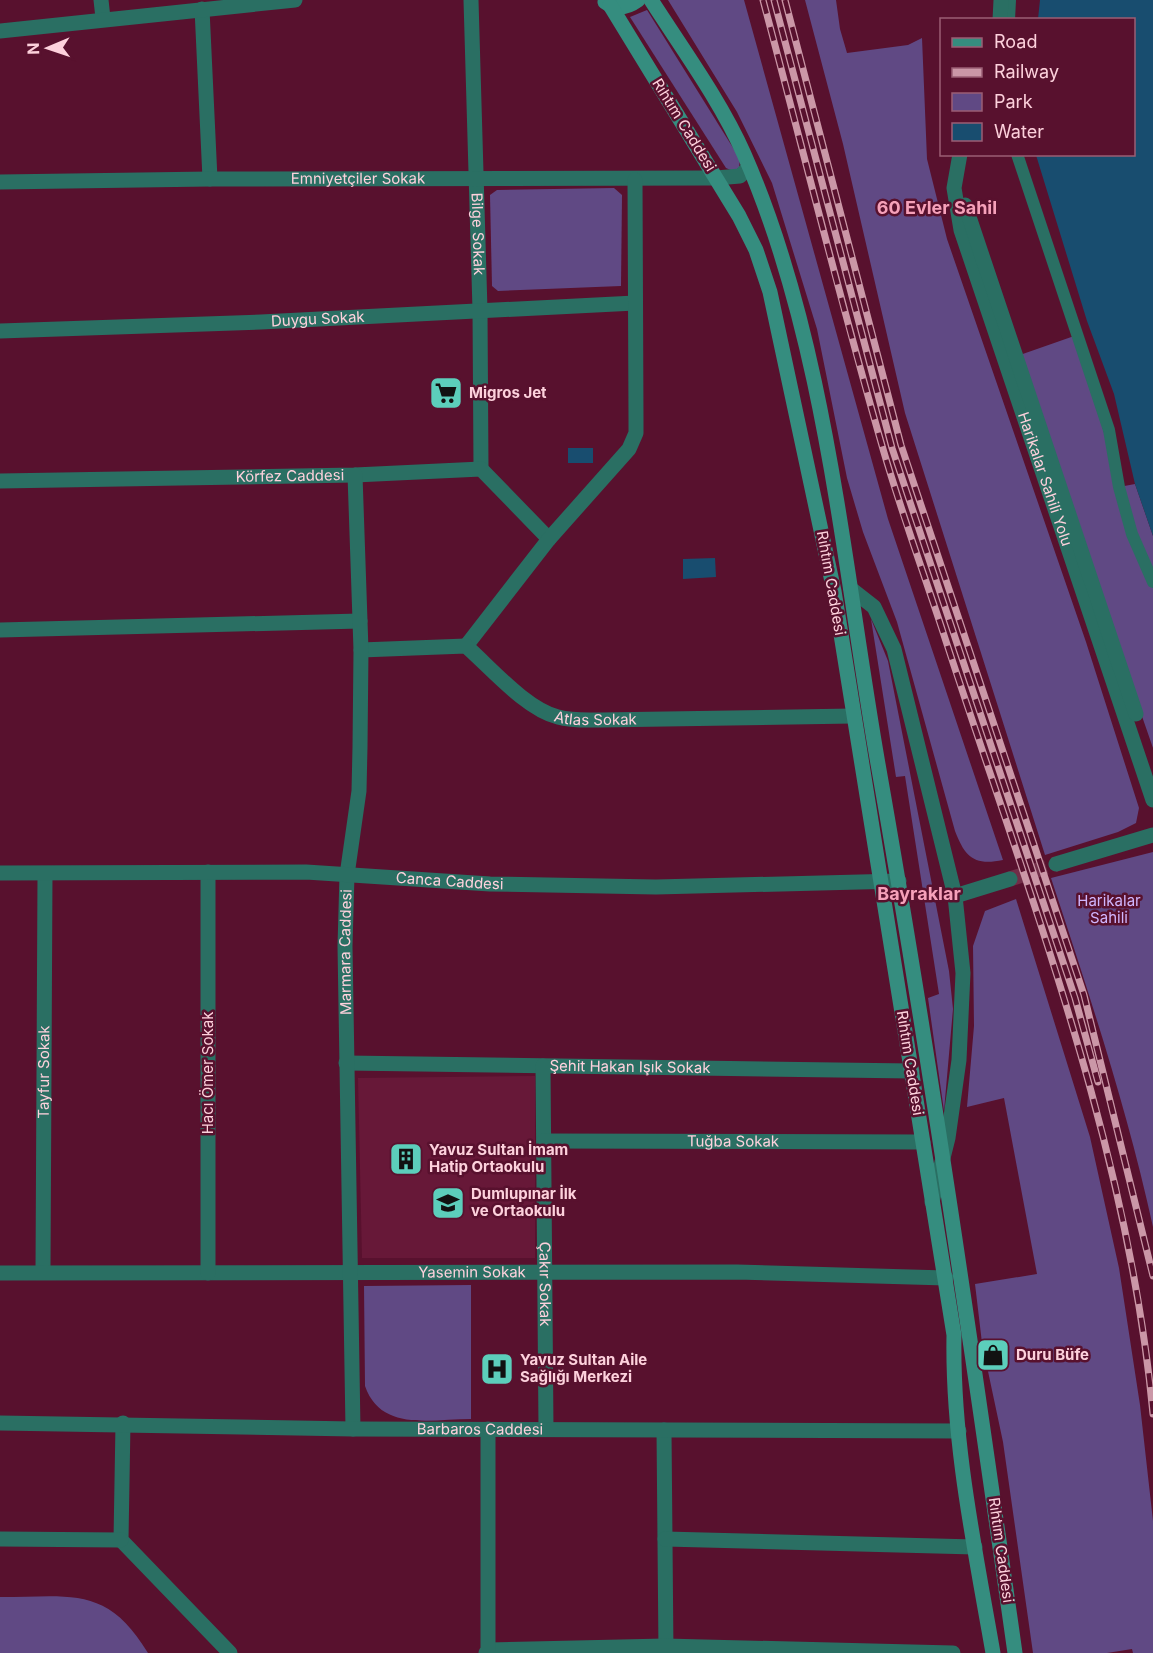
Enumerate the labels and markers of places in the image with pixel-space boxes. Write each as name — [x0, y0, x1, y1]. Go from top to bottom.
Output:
supermarket icon: Migros Jet — [428, 375, 464, 411]
place label: Migros Jet — [469, 383, 547, 402]
place label: Yavuz Sultan İmam Hatip Ortaokulu — [429, 1140, 568, 1176]
building icon: Yavuz Sultan İmam Hatip Ortaokulu — [388, 1141, 424, 1177]
place label: Dumlupınar İlk ve Ortaokulu — [471, 1184, 577, 1220]
school or university icon: Dumlupınar İlk ve Ortaokulu — [430, 1185, 466, 1221]
shop icon: Duru Büfe — [975, 1337, 1011, 1373]
place label: Duru Büfe — [1016, 1345, 1089, 1364]
place label: Yavuz Sultan Aile Sağlığı Merkezi — [520, 1350, 647, 1386]
hospital icon: Yavuz Sultan Aile Sağlığı Merkezi — [479, 1351, 515, 1387]

